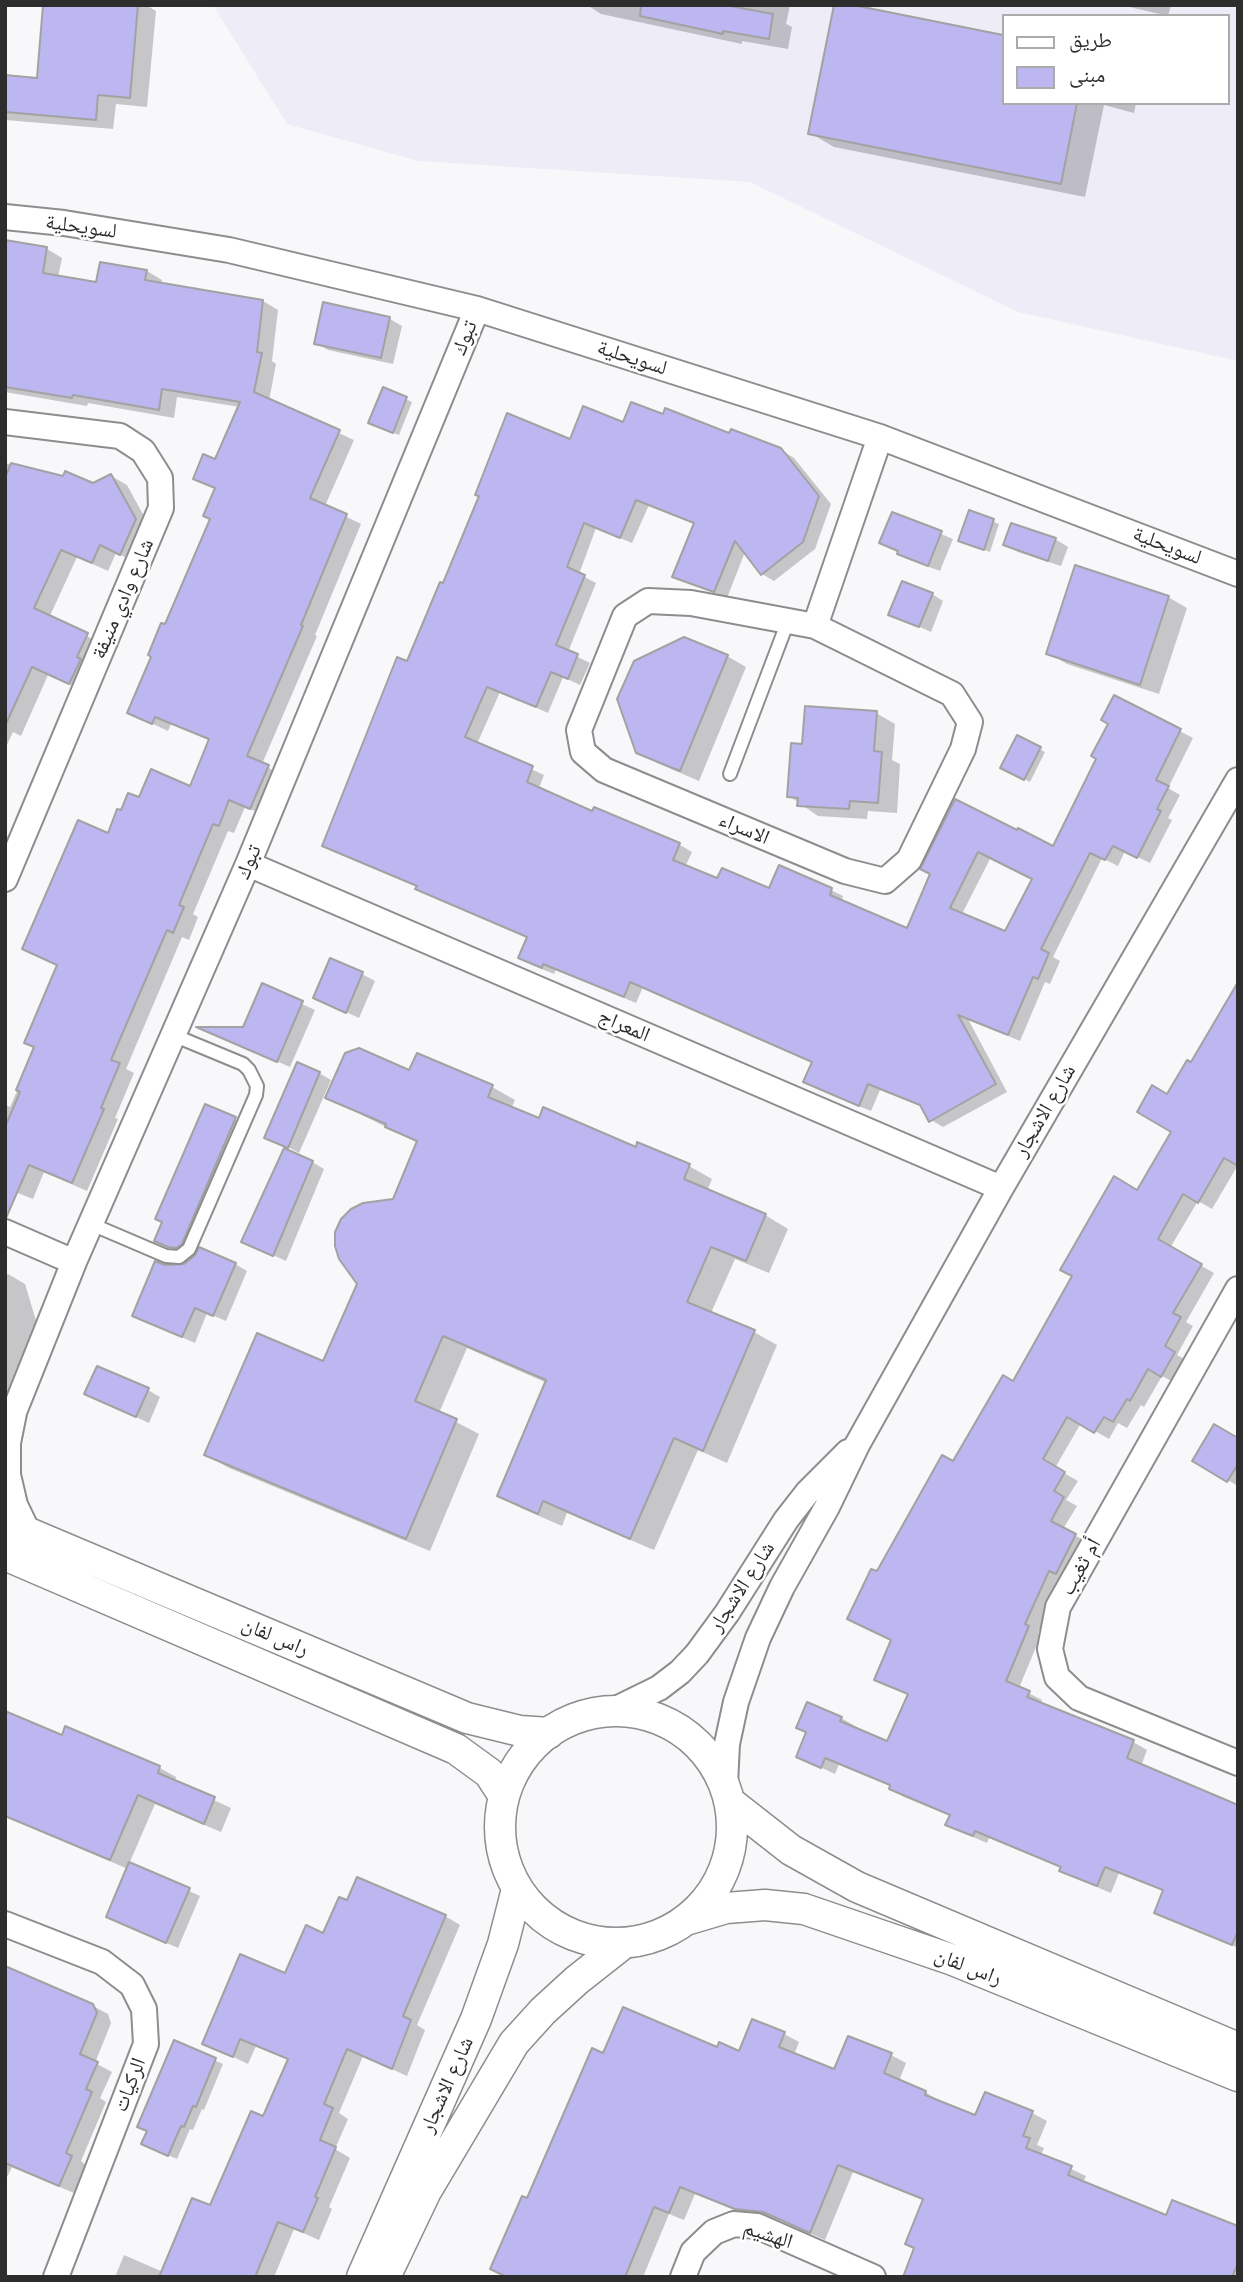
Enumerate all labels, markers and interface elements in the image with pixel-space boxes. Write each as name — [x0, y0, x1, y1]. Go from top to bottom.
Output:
legend — [1002, 14, 1229, 105]
text: طريق — [1069, 25, 1112, 53]
text: مبنى — [1069, 60, 1105, 88]
street label: لسويحلية — [44, 210, 118, 244]
street label: تبوك — [447, 317, 483, 359]
street label: لسويحلية — [594, 335, 670, 381]
street label: لسويحلية — [1129, 521, 1205, 571]
street label: شارع وادي منيفة — [86, 535, 160, 663]
street label: الاسراء — [715, 807, 773, 851]
street label: تبوك — [231, 841, 267, 883]
street label: المعراج — [594, 1004, 654, 1048]
street label: شارع الاشجار — [1008, 1060, 1082, 1162]
street label: أم ثغيب — [1055, 1534, 1107, 1600]
street label: شارع الاشجار — [704, 1537, 780, 1637]
street label: راس لفان — [238, 1612, 312, 1662]
street label: راس لفان — [931, 1943, 1005, 1991]
street label: شارع الاشجار — [415, 2033, 479, 2137]
street label: الركيات — [108, 2054, 152, 2116]
street label: الهشيم — [740, 2215, 796, 2255]

